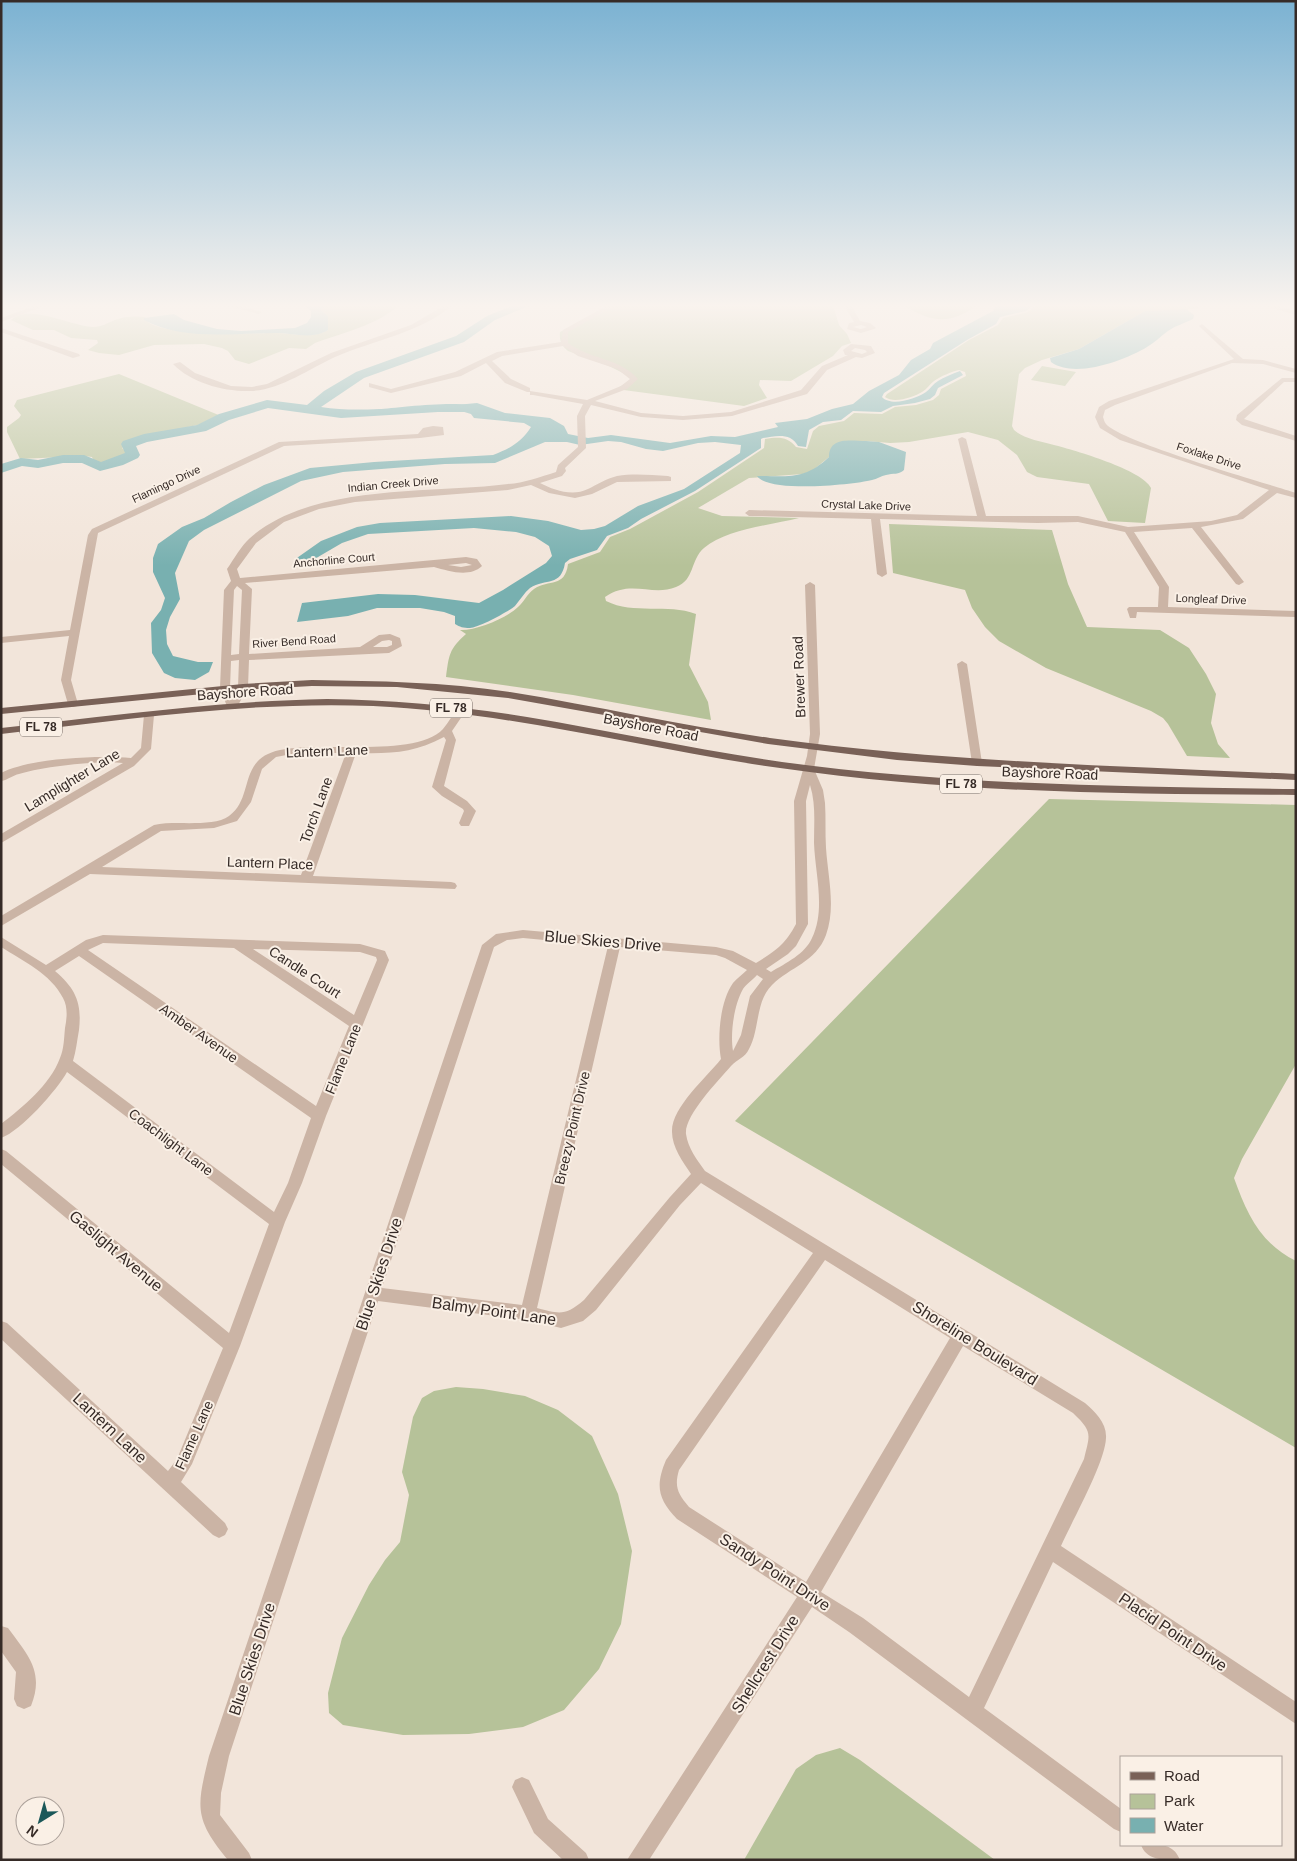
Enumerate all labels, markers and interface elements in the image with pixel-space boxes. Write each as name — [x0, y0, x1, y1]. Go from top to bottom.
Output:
street label: Foxlake Drive — [1175, 440, 1243, 472]
street label: Flamingo Drive — [130, 463, 202, 505]
street label: Indian Creek Drive — [347, 474, 439, 494]
street label: Crystal Lake Drive — [821, 497, 911, 513]
street label: Anchorline Court — [293, 550, 375, 570]
street label: Longleaf Drive — [1175, 592, 1247, 606]
street label: River Bend Road — [252, 632, 336, 650]
street label: Brewer Road — [790, 636, 808, 718]
street label: Bayshore Road — [196, 681, 294, 703]
road number: FL 78 — [430, 698, 472, 718]
street label: Bayshore Road — [602, 710, 700, 744]
road number: FL 78 — [20, 718, 62, 736]
street label: Lantern Lane — [285, 742, 369, 760]
street label: Lamplighter Lane — [22, 745, 123, 815]
street label: Bayshore Road — [1001, 763, 1099, 783]
road number: FL 78 — [940, 774, 982, 794]
street label: Torch Lane — [297, 775, 335, 845]
street label: Lantern Place — [227, 853, 314, 873]
street label: Blue Skies Drive — [544, 927, 662, 955]
street label: Candle Court — [266, 943, 344, 1001]
street label: Amber Avenue — [157, 1000, 241, 1066]
street label: Flame Lane — [322, 1022, 364, 1096]
street label: Breezy Point Drive — [551, 1070, 593, 1186]
street label: Coachlight Lane — [126, 1105, 216, 1179]
street label: Gaslight Avenue — [66, 1207, 166, 1295]
street label: Blue Skies Drive — [353, 1215, 405, 1332]
street label: Balmy Point Lane — [431, 1294, 557, 1328]
street label: Shoreline Boulevard — [909, 1298, 1041, 1388]
street label: Lantern Lane — [70, 1390, 150, 1466]
street label: Flame Lane — [172, 1398, 216, 1472]
street label: Sandy Point Drive — [717, 1530, 833, 1614]
street label: Placid Point Drive — [1116, 1590, 1230, 1674]
street label: Blue Skies Drive — [226, 1600, 278, 1717]
street label: Shellcrest Drive — [728, 1612, 802, 1716]
legend — [1120, 1756, 1282, 1846]
text: Road — [1164, 1767, 1200, 1784]
text: Park — [1164, 1792, 1195, 1809]
north arrow — [15, 1796, 65, 1846]
text: Water — [1164, 1817, 1203, 1834]
text: N — [23, 1822, 41, 1841]

